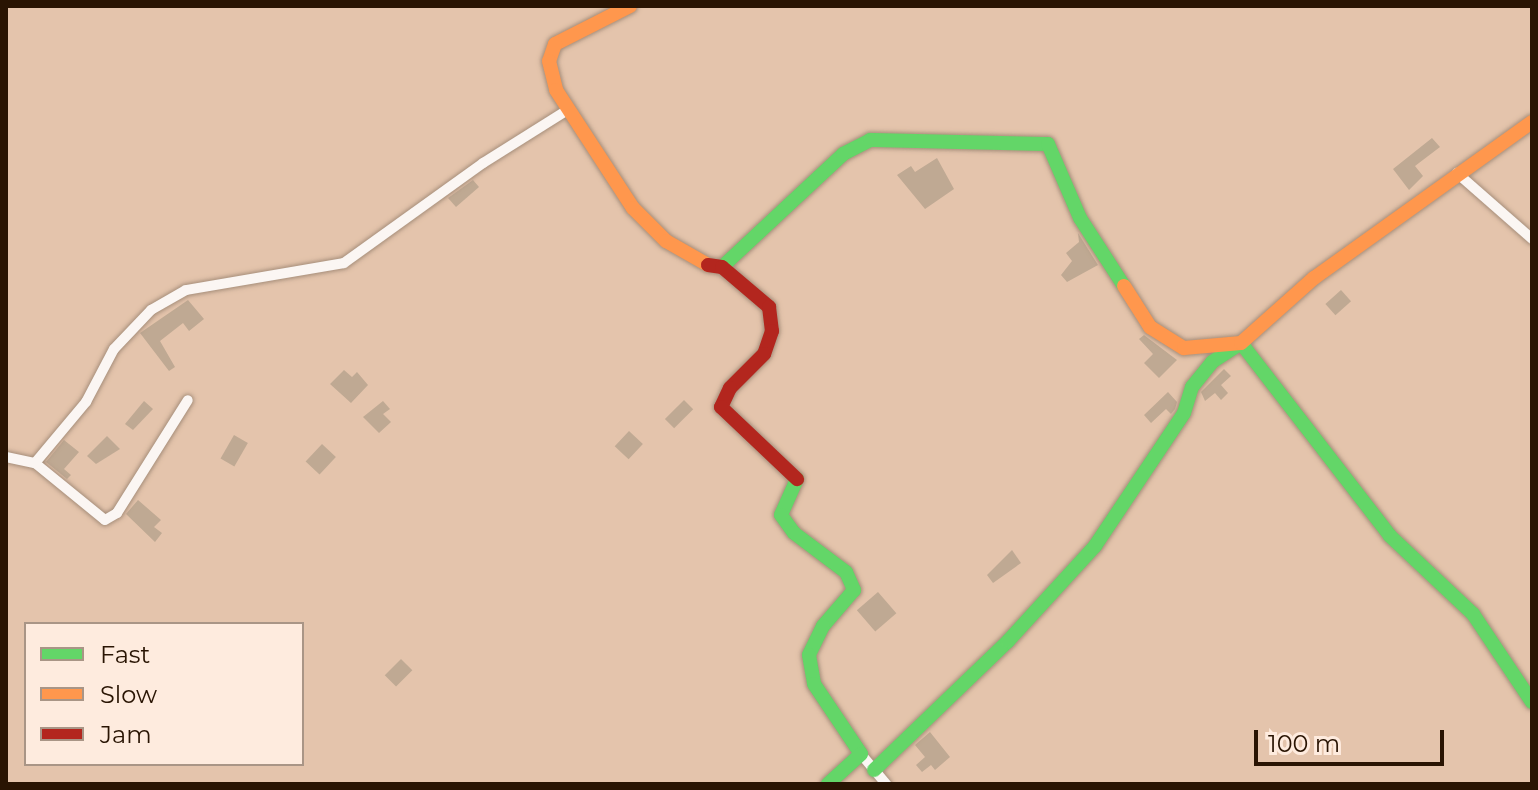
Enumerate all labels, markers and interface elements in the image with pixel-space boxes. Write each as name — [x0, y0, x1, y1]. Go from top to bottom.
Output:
legend — [24, 622, 304, 766]
text: Fast — [100, 640, 150, 669]
text: Slow — [100, 680, 157, 709]
scale bar — [1258, 714, 1448, 764]
text: Jam — [100, 720, 152, 749]
text: 100 m — [1268, 729, 1340, 758]

